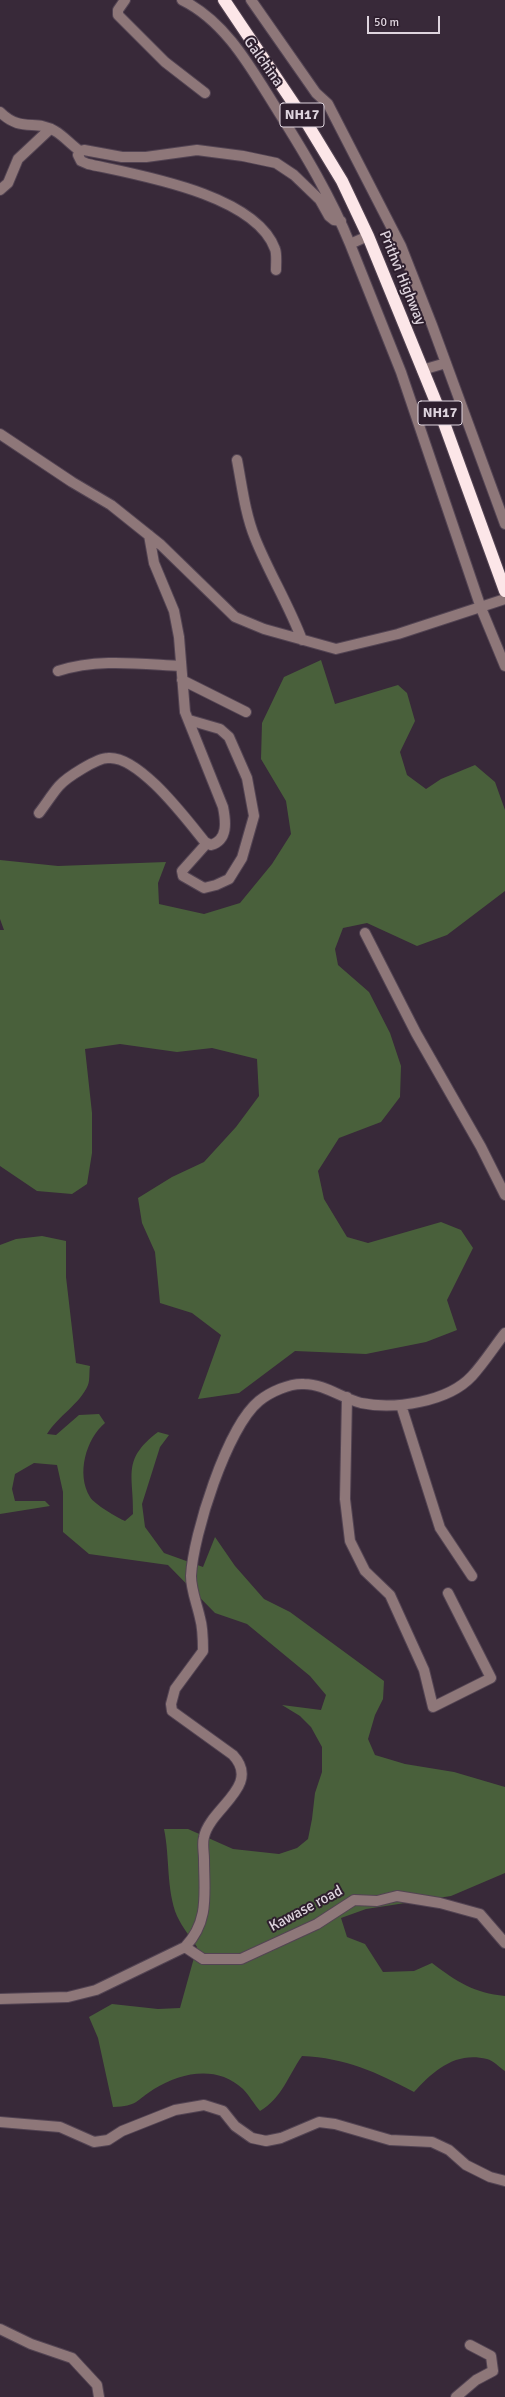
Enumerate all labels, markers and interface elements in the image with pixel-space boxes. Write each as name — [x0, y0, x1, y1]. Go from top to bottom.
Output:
scale bar — [369, 8, 442, 34]
text: 50 m — [374, 15, 399, 30]
street label: Galchina — [239, 34, 287, 90]
road number: NH17 — [280, 103, 324, 127]
street label: Prithvi Highway — [375, 228, 429, 328]
road number: NH17 — [418, 401, 462, 425]
street label: Kawase road — [266, 1882, 346, 1936]

